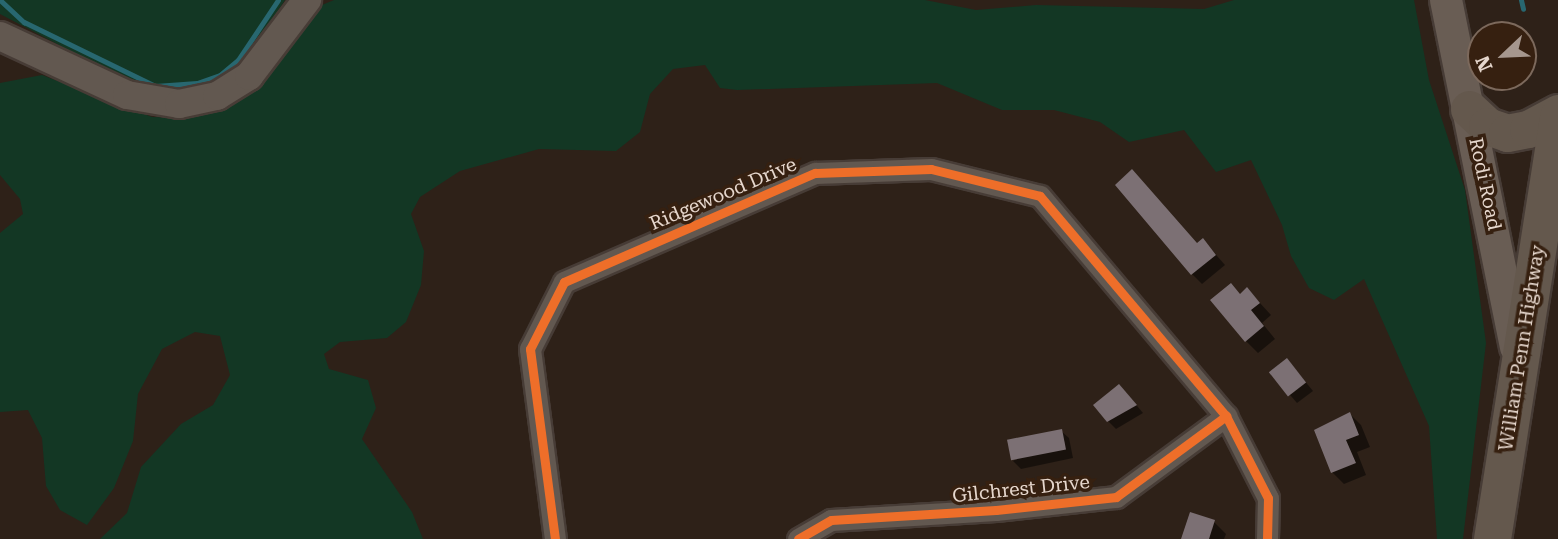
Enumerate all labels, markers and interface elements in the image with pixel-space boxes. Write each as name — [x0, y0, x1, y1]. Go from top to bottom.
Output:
north arrow — [1467, 21, 1537, 91]
text: N — [1471, 52, 1497, 75]
street label: Rodi Road — [1464, 136, 1506, 232]
street label: Ridgewood Drive — [646, 153, 800, 235]
street label: William Penn Highway — [1494, 243, 1550, 453]
street label: Gilchrest Drive — [951, 470, 1091, 508]

